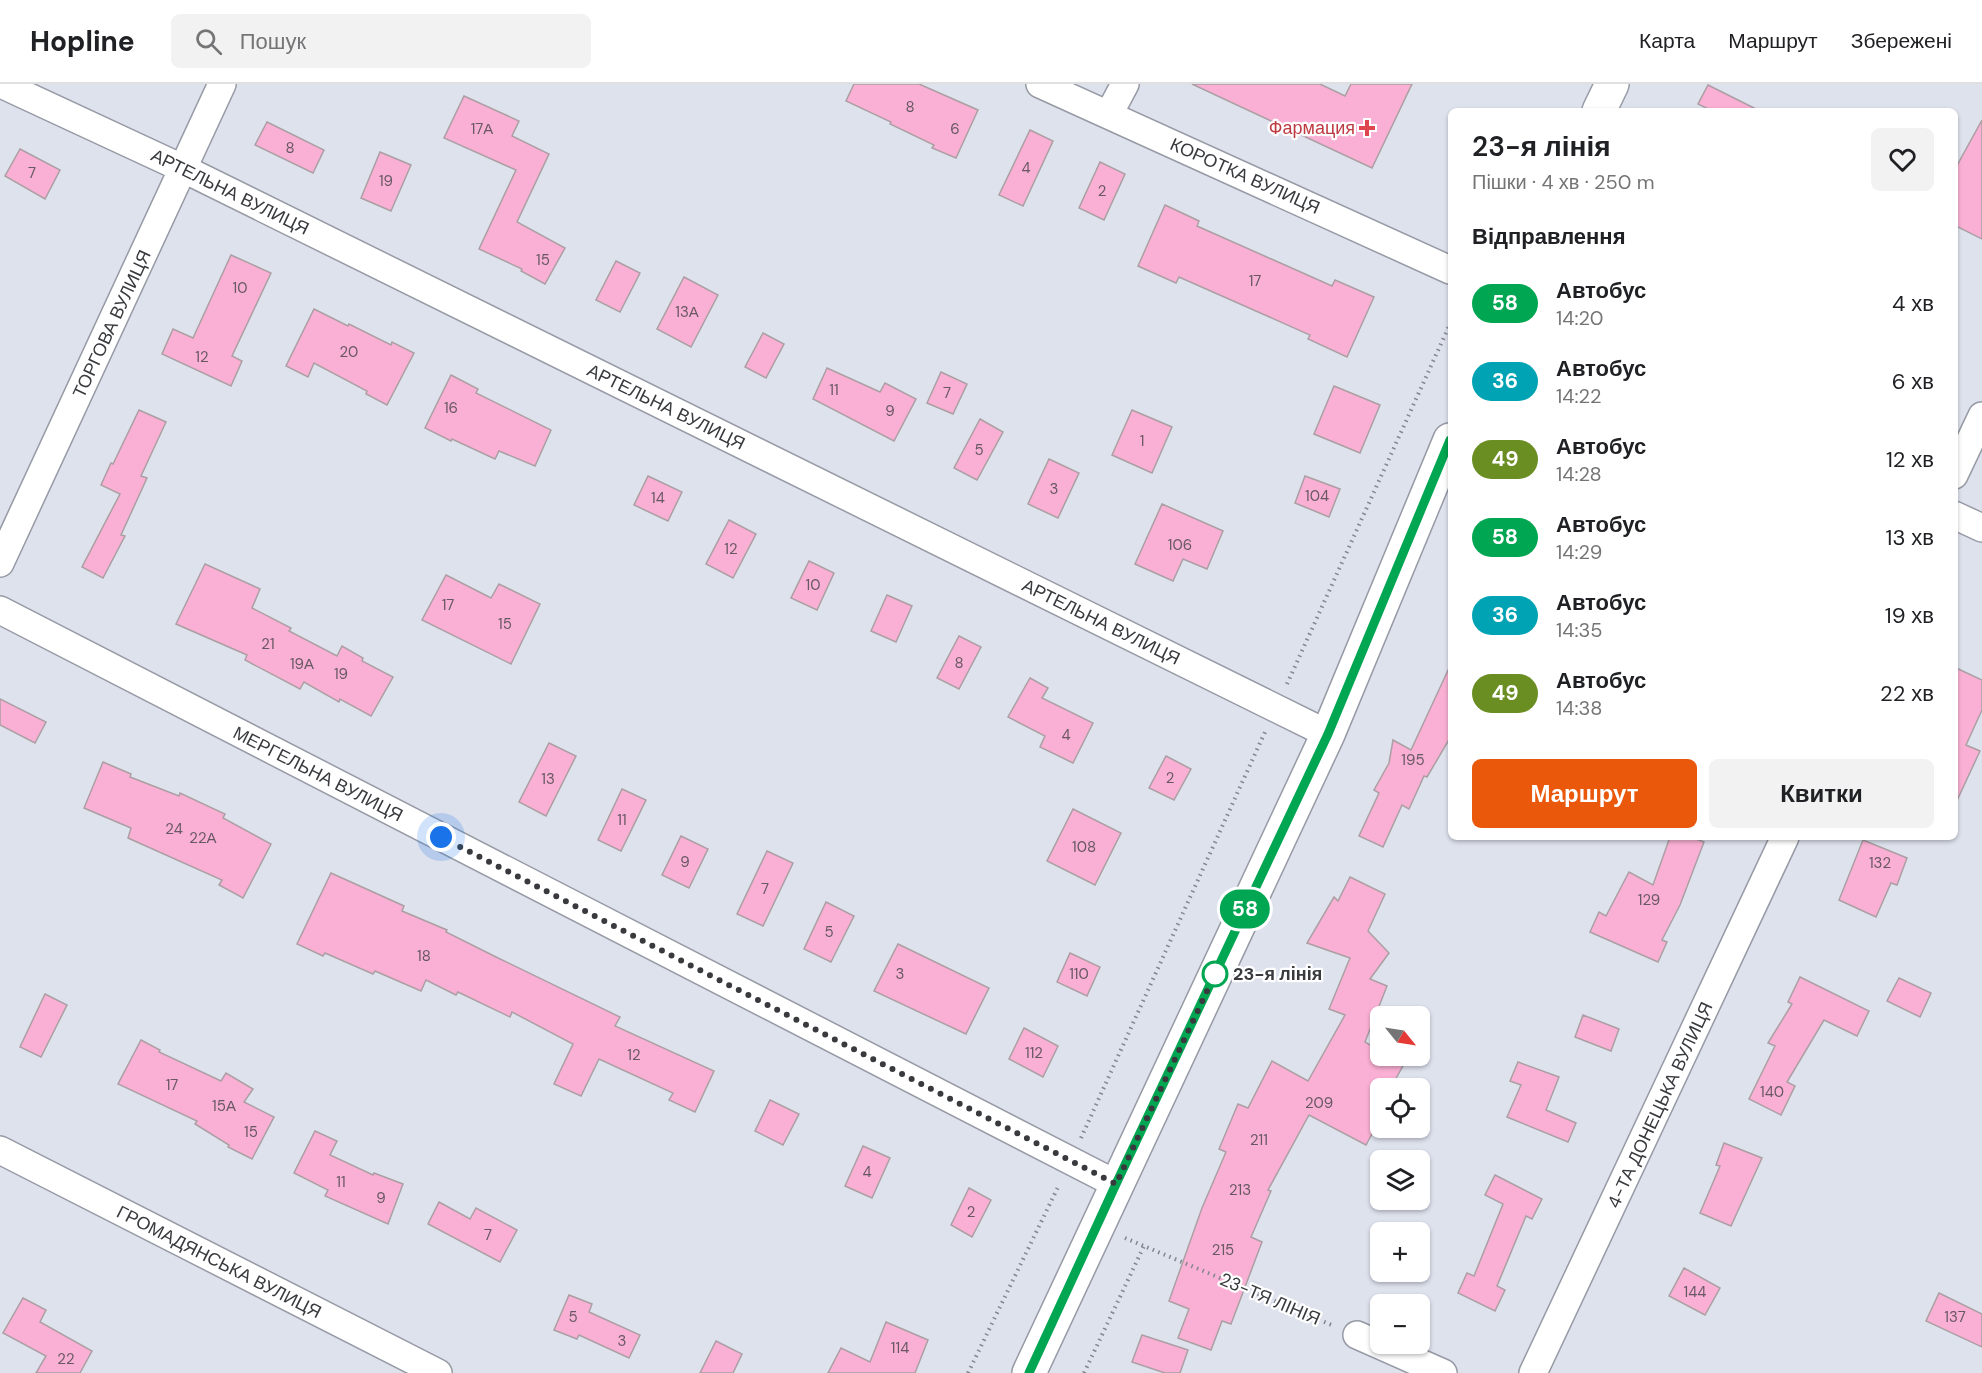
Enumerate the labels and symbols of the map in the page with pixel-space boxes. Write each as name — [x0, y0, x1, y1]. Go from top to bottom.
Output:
house number: 8 — [905, 97, 915, 117]
place label: Фармация — [1269, 116, 1355, 140]
house number: 17А — [471, 119, 493, 139]
house number: 6 — [950, 119, 960, 139]
marker: Фармация — [1360, 121, 1374, 135]
street label: КОРОТКА ВУЛИЦЯ — [1166, 132, 1324, 220]
house number: 8 — [285, 138, 295, 158]
street label: АРТЕЛЬНА ВУЛИЦЯ — [147, 143, 313, 241]
house number: 4 — [1021, 158, 1031, 178]
house number: 7 — [28, 163, 36, 183]
house number: 19 — [379, 171, 393, 191]
house number: 2 — [1098, 181, 1106, 201]
street label: ТОРГОВА ВУЛИЦЯ — [67, 246, 157, 402]
house number: 15 — [536, 250, 550, 270]
house number: 17 — [1249, 271, 1261, 291]
house number: 10 — [233, 278, 247, 298]
house number: 13А — [675, 302, 699, 322]
house number: 20 — [340, 342, 358, 362]
house number: 12 — [195, 347, 209, 367]
street label: АРТЕЛЬНА ВУЛИЦЯ — [583, 358, 749, 456]
house number: 11 — [829, 380, 839, 400]
house number: 7 — [943, 383, 951, 403]
house number: 16 — [444, 398, 458, 418]
house number: 9 — [885, 401, 895, 421]
house number: 1 — [1140, 431, 1144, 451]
house number: 5 — [974, 440, 984, 460]
house number: 3 — [1050, 479, 1058, 499]
house number: 104 — [1305, 486, 1329, 506]
house number: 14 — [651, 488, 665, 508]
house number: 106 — [1168, 535, 1192, 555]
house number: 12 — [724, 539, 738, 559]
street label: АРТЕЛЬНА ВУЛИЦЯ — [1018, 573, 1184, 671]
house number: 10 — [806, 575, 820, 595]
house number: 17 — [442, 595, 454, 615]
house number: 15 — [498, 614, 512, 634]
house number: 21 — [261, 634, 275, 654]
house number: 8 — [954, 653, 964, 673]
house number: 19А — [290, 654, 314, 674]
house number: 19 — [334, 664, 348, 684]
street label: МЕРГЕЛЬНА ВУЛИЦЯ — [229, 721, 407, 827]
house number: 4 — [1061, 725, 1071, 745]
house number: 195 — [1401, 750, 1425, 770]
house number: 2 — [1166, 768, 1174, 788]
house number: 13 — [541, 769, 555, 789]
house number: 11 — [617, 810, 627, 830]
house number: 24 — [165, 819, 183, 839]
your location — [426, 822, 456, 852]
house number: 22А — [189, 828, 217, 848]
house number: 108 — [1072, 837, 1096, 857]
house number: 9 — [680, 852, 690, 872]
house number: 132 — [1869, 853, 1891, 873]
house number: 7 — [761, 879, 769, 899]
line badge: 58 — [1218, 890, 1272, 928]
house number: 129 — [1638, 890, 1660, 910]
house number: 5 — [824, 922, 834, 942]
house number: 18 — [417, 946, 431, 966]
marker: 23-я лінія — [1202, 961, 1228, 987]
place label: 23-я лінія — [1233, 962, 1322, 986]
house number: 3 — [896, 964, 904, 984]
house number: 110 — [1069, 964, 1089, 984]
street label: 4-ТА ДОНЕЦЬКА ВУЛИЦЯ — [1602, 998, 1718, 1212]
north arrow — [1370, 1006, 1430, 1066]
house number: 112 — [1025, 1043, 1043, 1063]
house number: 12 — [627, 1045, 641, 1065]
house number: 17 — [166, 1075, 178, 1095]
house number: 140 — [1760, 1082, 1784, 1102]
house number: 209 — [1305, 1093, 1333, 1113]
house number: 15А — [212, 1096, 236, 1116]
house number: 15 — [244, 1122, 258, 1142]
house number: 211 — [1250, 1130, 1268, 1150]
house number: 4 — [862, 1162, 872, 1182]
house number: 11 — [336, 1172, 346, 1192]
house number: 213 — [1229, 1180, 1251, 1200]
house number: 9 — [376, 1188, 386, 1208]
street label: ГРОМАДЯНСЬКА ВУЛИЦЯ — [113, 1200, 325, 1324]
house number: 2 — [967, 1202, 975, 1222]
house number: 7 — [484, 1225, 492, 1245]
house number: 215 — [1212, 1240, 1234, 1260]
street label: 23-ТЯ ЛІНІЯ — [1216, 1267, 1324, 1331]
house number: 144 — [1684, 1282, 1706, 1302]
house number: 5 — [568, 1307, 578, 1327]
house number: 137 — [1944, 1307, 1966, 1327]
house number: 3 — [618, 1331, 626, 1351]
house number: 114 — [891, 1338, 909, 1358]
house number: 22 — [57, 1349, 75, 1369]

